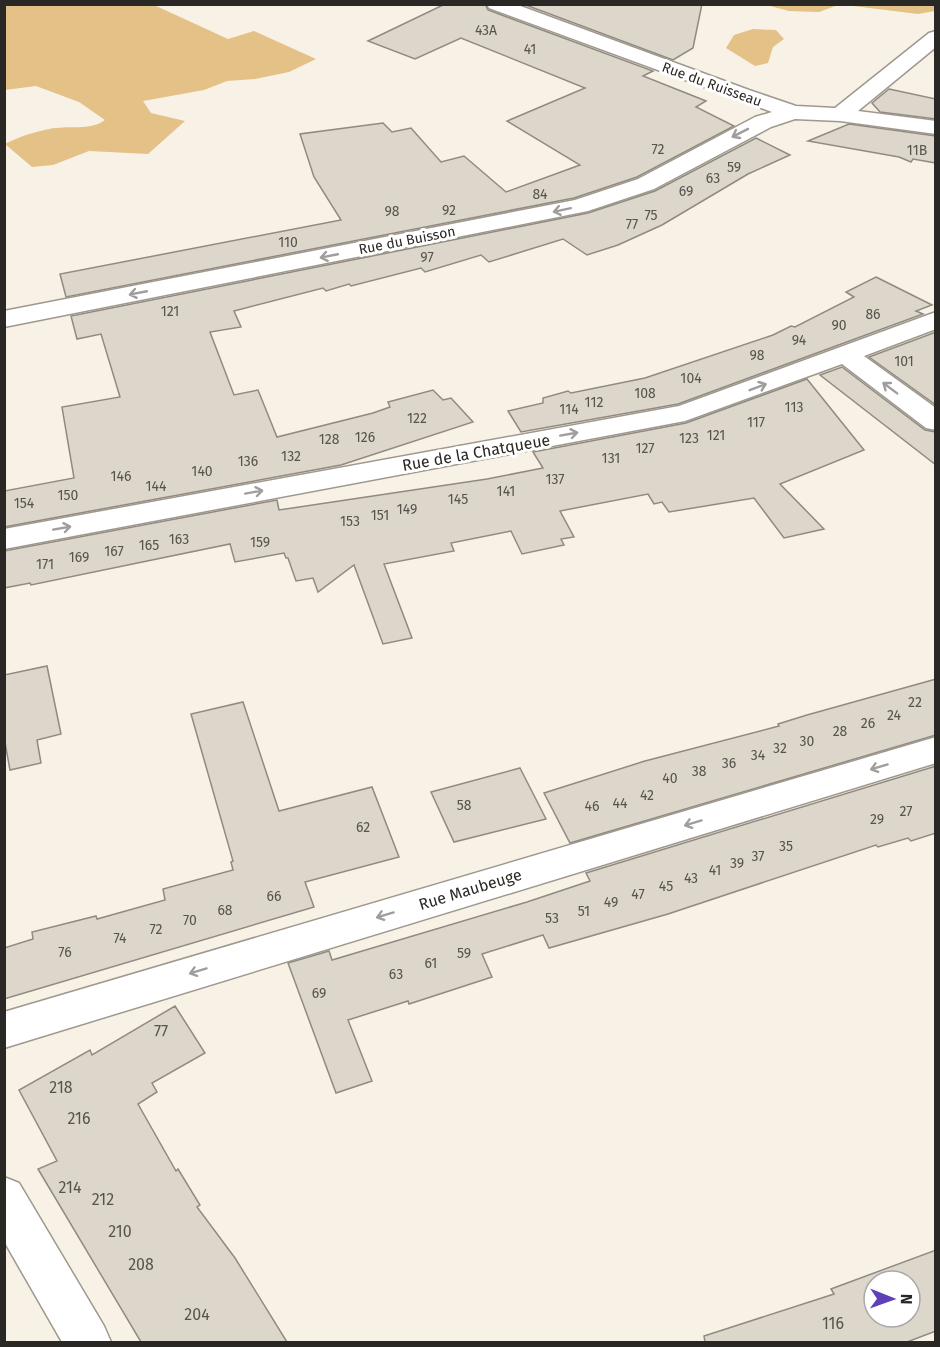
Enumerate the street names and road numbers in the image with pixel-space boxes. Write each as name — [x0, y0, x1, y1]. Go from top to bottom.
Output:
street label: Rue du Ruisseau — [660, 59, 764, 110]
street label: Rue du Buisson — [357, 223, 457, 258]
street label: Rue de la Chatqueue — [401, 430, 552, 475]
street label: Rue Maubeuge — [416, 865, 524, 914]

